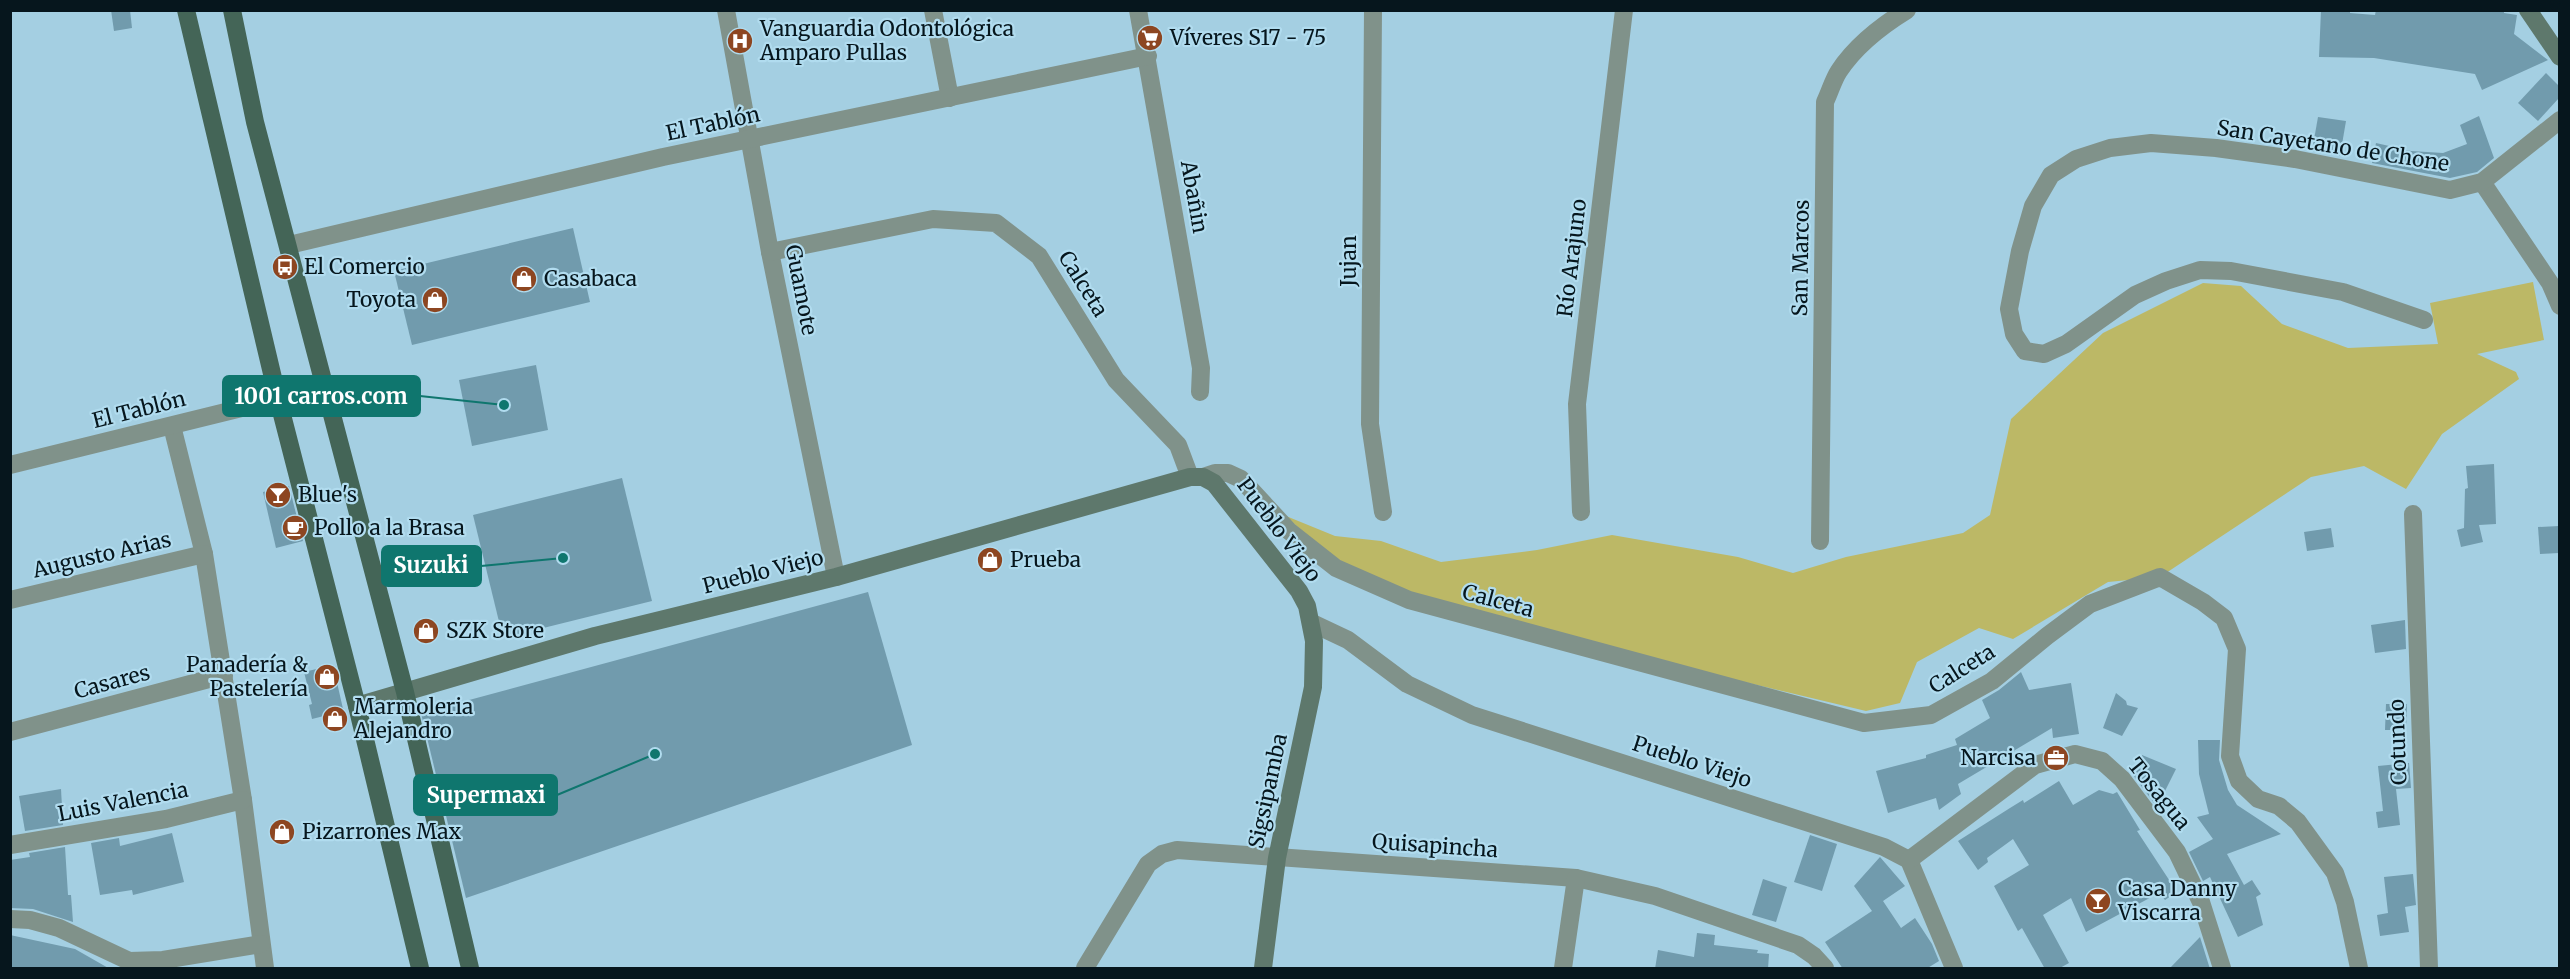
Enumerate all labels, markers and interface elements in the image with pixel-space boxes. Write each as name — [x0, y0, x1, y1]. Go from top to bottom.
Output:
place label: Vanguardia Odontológica Amparo Pullas — [759, 15, 1014, 66]
supermarket icon: Víveres S17 - 75 — [1135, 23, 1165, 53]
place label: Víveres S17 - 75 — [1169, 24, 1326, 51]
hospital icon: Vanguardia Odontológica Amparo Pullas — [725, 26, 755, 56]
street label: El Tablón — [663, 100, 762, 147]
street label: San Cayetano de Chone — [2215, 114, 2451, 177]
street label: Abañin — [1175, 157, 1214, 235]
street label: Río Arajuno — [1551, 197, 1592, 319]
street label: San Marcos — [1786, 199, 1815, 317]
street label: Jujan — [1335, 235, 1362, 288]
street label: Guamote — [780, 242, 823, 337]
street label: Calceta — [1053, 246, 1114, 322]
bus stop icon: El Comercio — [270, 252, 300, 282]
place label: El Comercio — [304, 253, 425, 280]
shop icon: Casabaca — [509, 264, 539, 294]
place label: Casabaca — [544, 265, 637, 292]
shop icon: Toyota — [420, 285, 450, 315]
place label: Toyota — [346, 286, 416, 313]
callout: 1001 carros.com — [223, 376, 420, 416]
text: 1001 carros.com — [234, 382, 408, 410]
street label: El Tablón — [89, 385, 189, 434]
street label: Pueblo Viejo — [1231, 472, 1327, 587]
bar icon: Blue's — [263, 480, 293, 510]
place label: Blue's — [298, 481, 357, 508]
cafe icon: Pollo a la Brasa — [280, 513, 310, 543]
place label: Pollo a la Brasa — [314, 514, 465, 541]
street label: Augusto Arias — [29, 525, 174, 584]
street label: Pueblo Viejo — [700, 543, 826, 600]
shop icon: Prueba — [975, 545, 1005, 575]
callout: Suzuki — [382, 546, 481, 586]
place label: Prueba — [1010, 546, 1081, 573]
text: Suzuki — [393, 551, 469, 579]
street label: Calceta — [1460, 578, 1537, 623]
shop icon: SZK Store — [411, 616, 441, 646]
place label: SZK Store — [446, 617, 544, 644]
street label: Calceta — [1924, 638, 2000, 699]
place label: Panadería & Pastelería — [186, 651, 308, 702]
street label: Casares — [71, 658, 153, 705]
shop icon: Panadería & Pastelería — [312, 662, 342, 692]
place label: Marmoleria Alejandro — [353, 693, 473, 744]
street label: Cotundo — [2383, 699, 2412, 785]
shop icon: Marmoleria Alejandro — [320, 704, 350, 734]
street label: Pueblo Viejo — [1629, 730, 1755, 793]
street label: Sigsipamba — [1242, 731, 1293, 851]
office icon: Narcisa — [2041, 743, 2071, 773]
place label: Narcisa — [1961, 744, 2036, 771]
street label: Tosagua — [2122, 752, 2197, 835]
callout: Supermaxi — [414, 775, 557, 815]
street label: Luis Valencia — [55, 776, 190, 827]
text: Supermaxi — [427, 781, 545, 809]
shop icon: Pizarrones Max — [267, 817, 297, 847]
place label: Pizarrones Max — [302, 818, 462, 845]
street label: Quisapincha — [1371, 828, 1499, 863]
place label: Casa Danny Viscarra — [2117, 875, 2238, 926]
bar icon: Casa Danny Viscarra — [2083, 886, 2113, 916]

